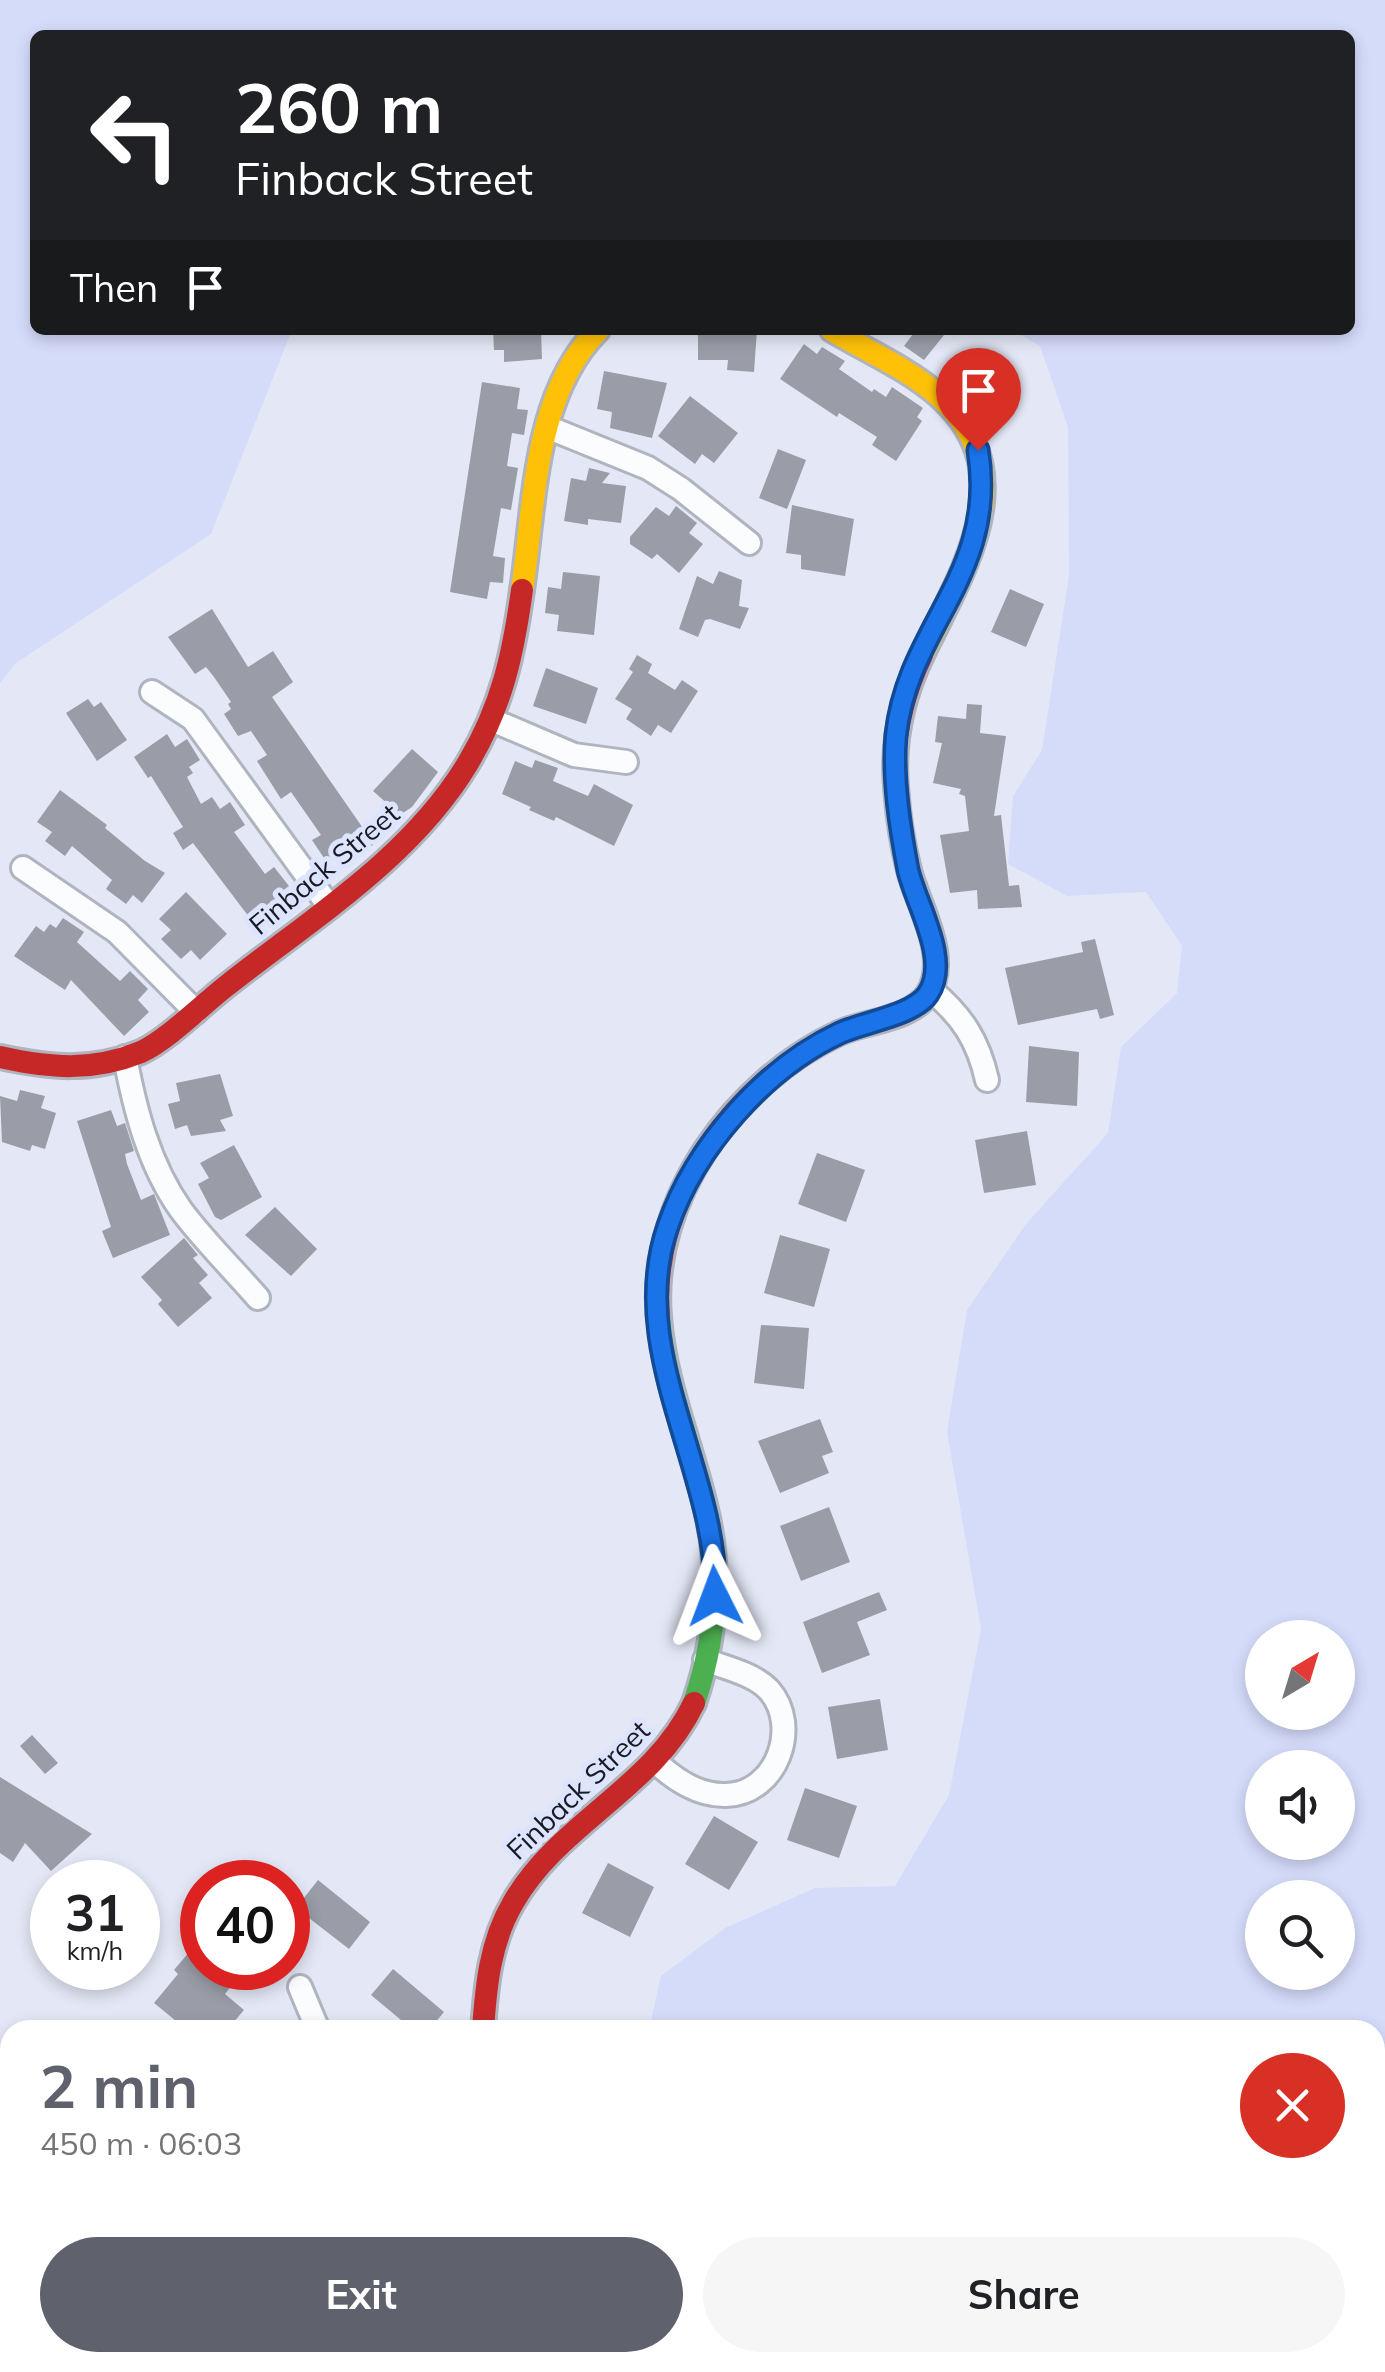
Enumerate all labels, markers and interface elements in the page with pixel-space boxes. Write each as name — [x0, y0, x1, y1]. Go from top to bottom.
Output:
text: 260 m — [235, 63, 443, 151]
icon: left — [70, 70, 200, 200]
text: Finback Street — [235, 150, 533, 206]
icon: arrive — [178, 260, 233, 315]
text: Then — [70, 264, 158, 312]
pin — [936, 348, 1021, 451]
icon: arrive — [951, 363, 1006, 418]
street label: Finback Street — [241, 795, 406, 942]
position arrow — [663, 1544, 767, 1648]
north arrow — [1245, 1620, 1355, 1730]
map controls — [1245, 1620, 1355, 1990]
street label: Finback Street — [499, 1713, 657, 1867]
button: sound — [1245, 1750, 1355, 1860]
speed limit sign: 40 — [180, 1860, 310, 1990]
button: search — [1245, 1880, 1355, 1990]
text: 31 — [65, 1881, 125, 1944]
text: km/h — [67, 1935, 123, 1966]
text: 2 min — [40, 2048, 198, 2123]
button: close — [1240, 2053, 1345, 2158]
text: 450 m · 06:03 — [40, 2123, 242, 2163]
button: Exit — [40, 2237, 683, 2352]
button: Share — [703, 2237, 1345, 2352]

